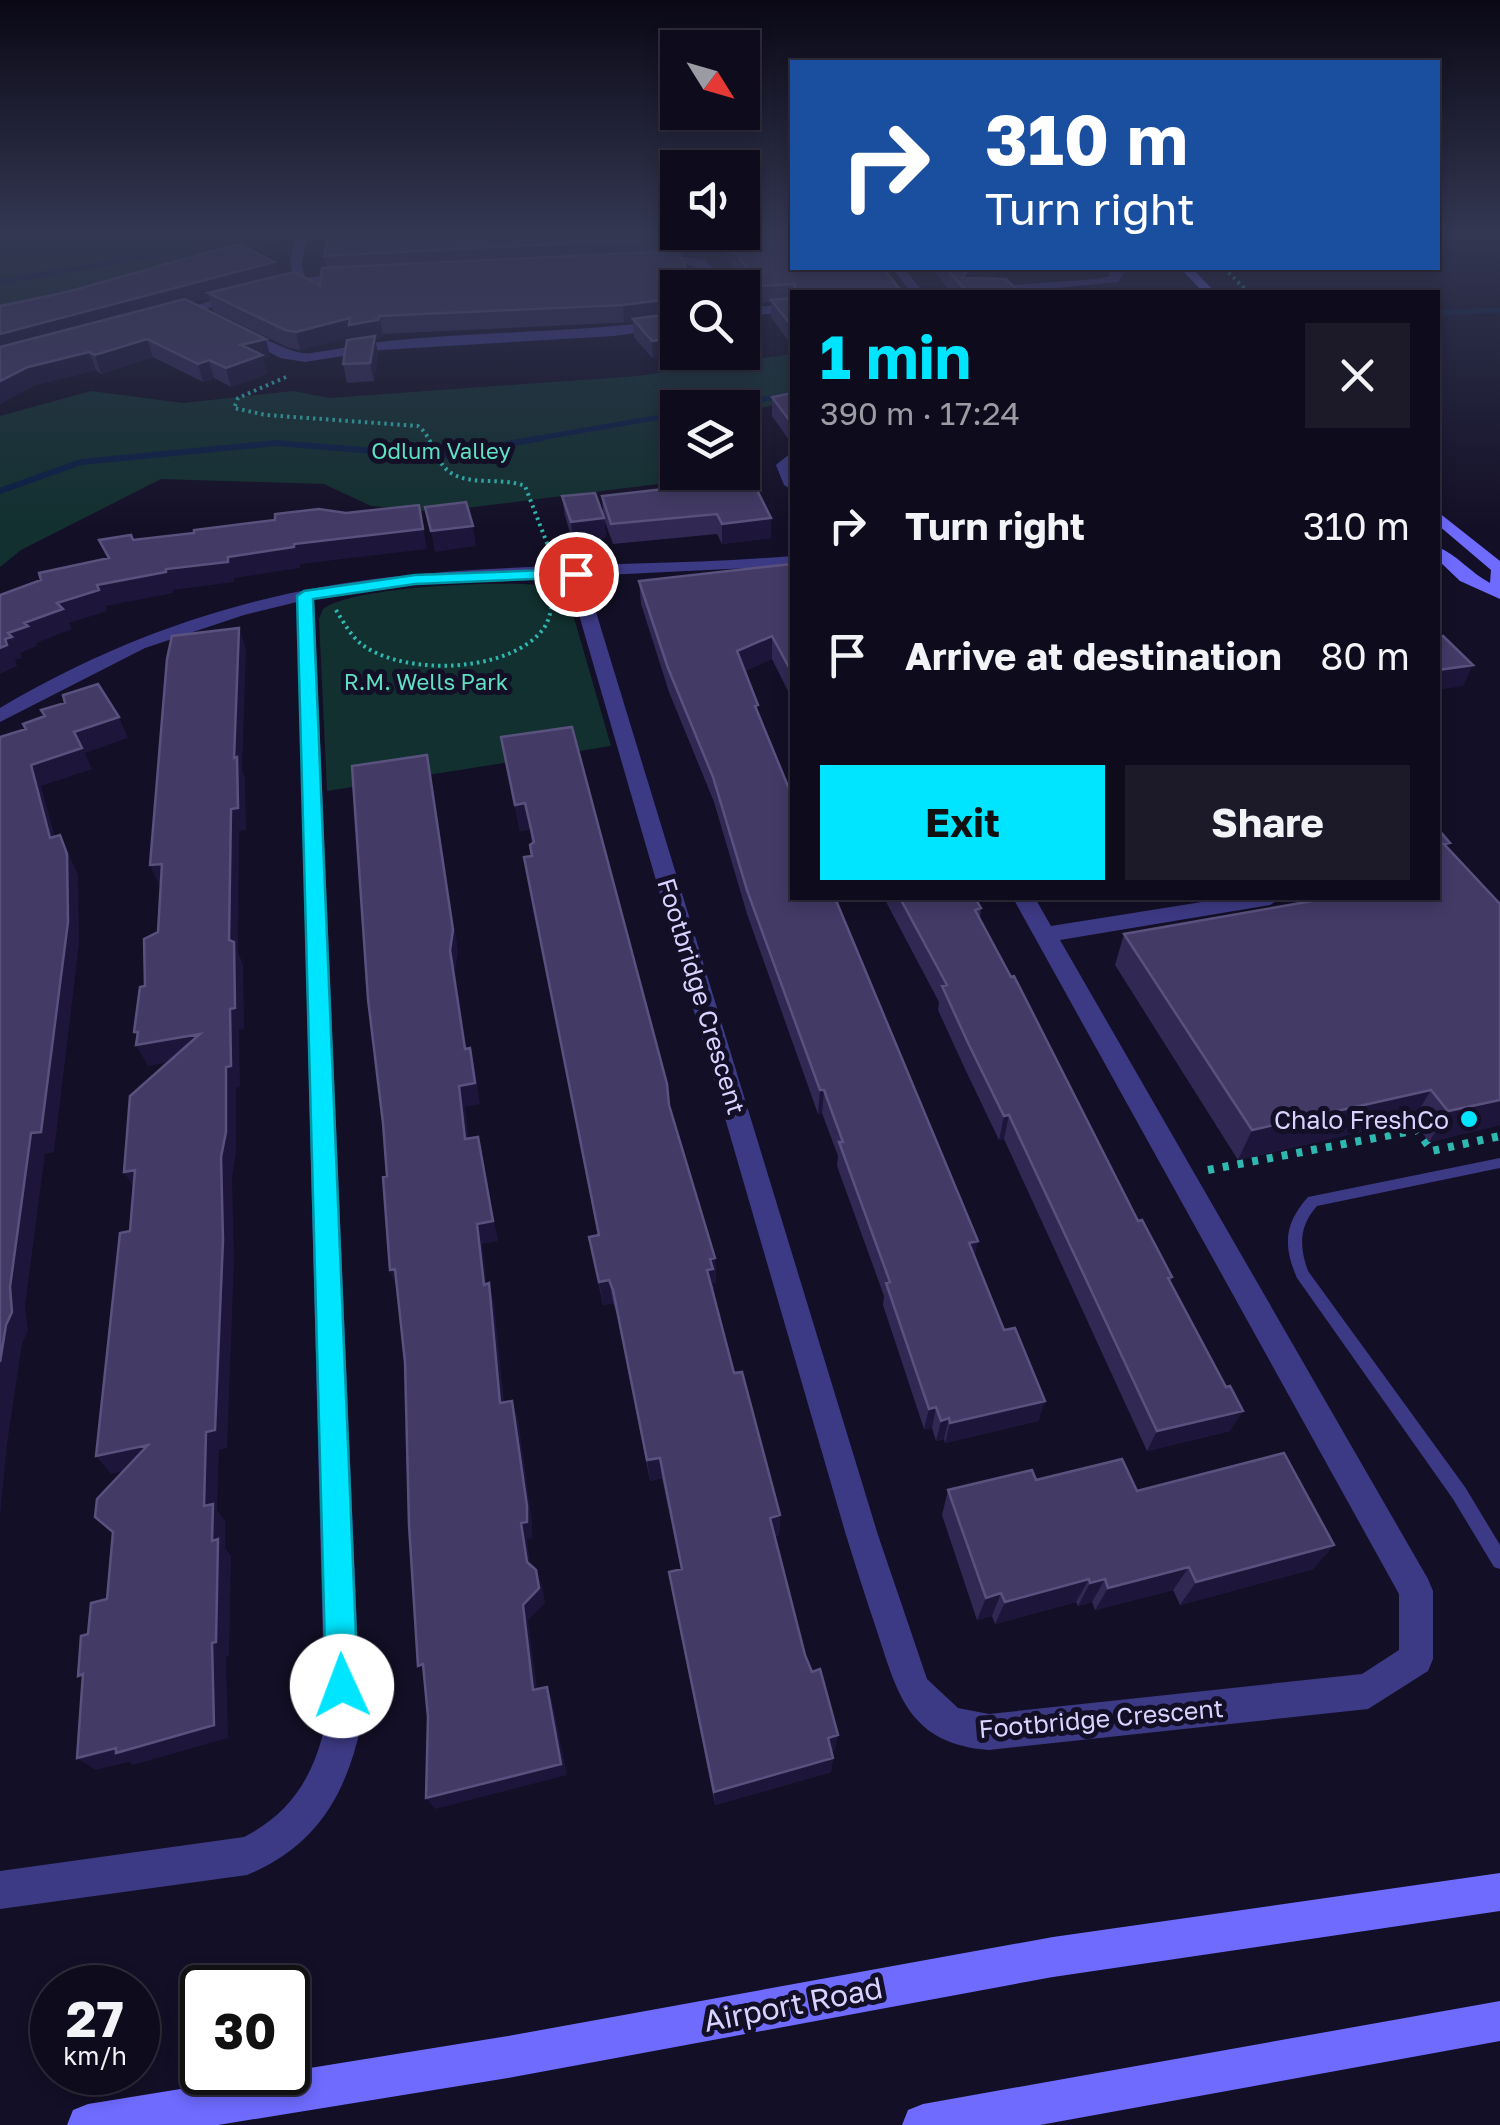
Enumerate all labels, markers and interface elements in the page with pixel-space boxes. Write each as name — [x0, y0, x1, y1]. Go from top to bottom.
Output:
north arrow — [660, 30, 760, 130]
map controls — [660, 30, 760, 490]
text: 310 m — [985, 96, 1188, 180]
icon: right — [820, 100, 950, 230]
button: sound — [660, 150, 760, 250]
text: Turn right — [985, 181, 1195, 235]
button: search — [660, 270, 760, 370]
text: 1 min — [820, 320, 971, 392]
button: close — [1305, 323, 1410, 428]
button: layers — [660, 390, 760, 490]
text: 390 m · 17:24 — [820, 394, 1020, 432]
park label: Odlum Valley — [371, 437, 511, 464]
icon: right — [820, 498, 875, 553]
text: Turn right — [905, 503, 1085, 548]
text: 310 m — [1303, 503, 1410, 548]
pin — [534, 532, 619, 617]
icon: arrive — [549, 547, 604, 602]
icon: arrive — [820, 628, 875, 683]
text: Arrive at destination — [905, 633, 1282, 678]
text: 80 m — [1320, 633, 1410, 678]
park label: R.M. Wells Park — [344, 668, 508, 695]
button: Exit — [820, 765, 1105, 880]
button: Share — [1125, 765, 1410, 880]
street label: Footbridge Crescent — [651, 874, 753, 1118]
place label: Chalo FreshCo — [1274, 1104, 1449, 1135]
marker: Chalo FreshCo — [1458, 1108, 1480, 1130]
position arrow — [290, 1634, 394, 1738]
street label: Footbridge Crescent — [977, 1692, 1225, 1744]
speed limit sign: 30 — [180, 1965, 310, 2095]
street label: Airport Road — [700, 1969, 886, 2039]
text: 27 — [66, 1988, 124, 2048]
text: km/h — [63, 2040, 127, 2071]

